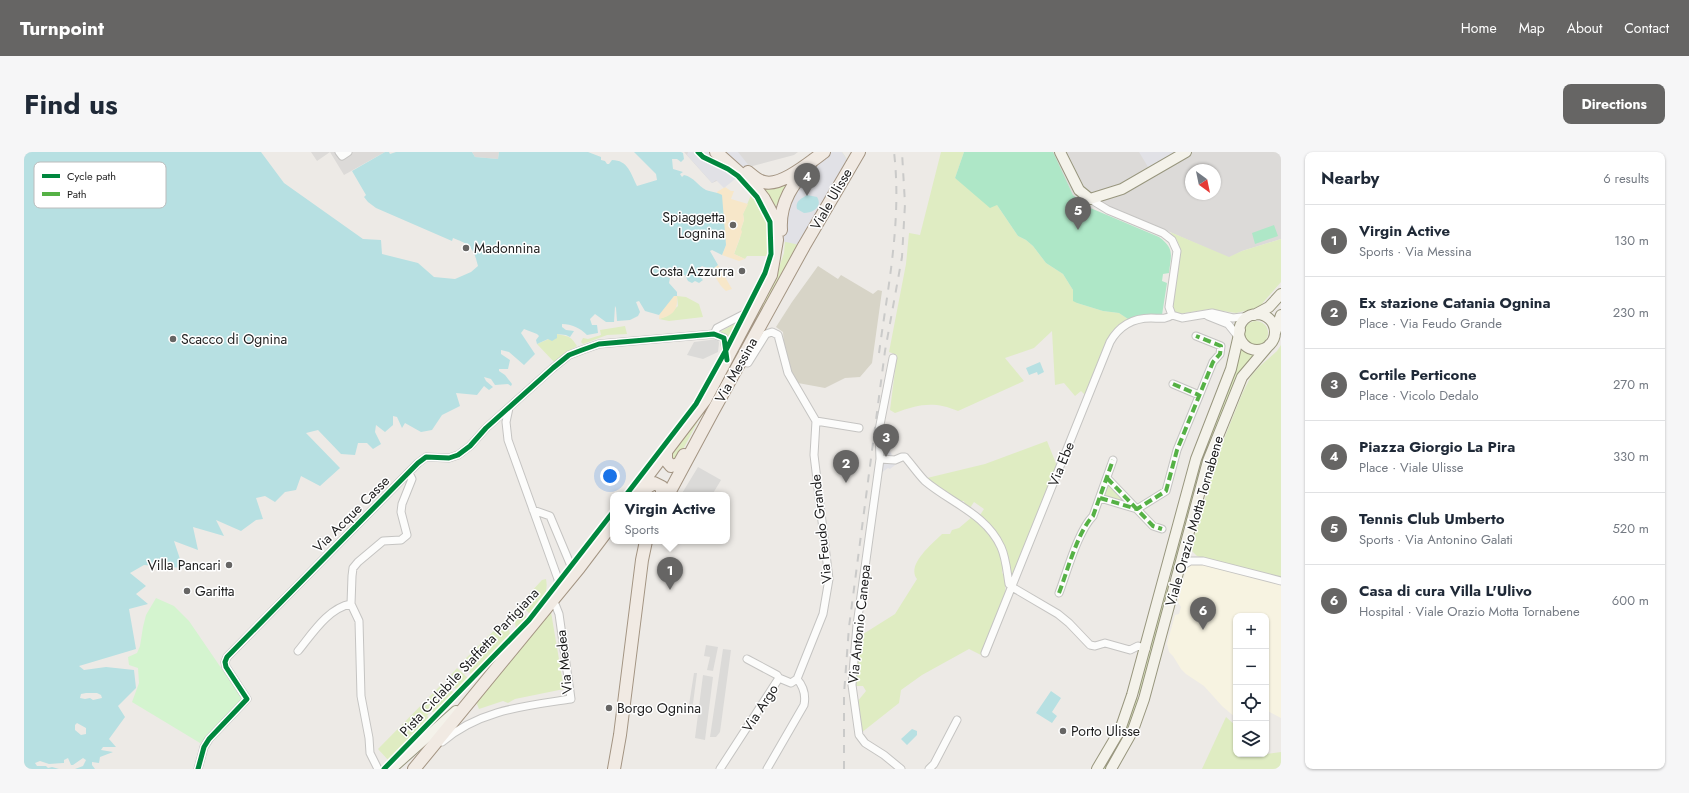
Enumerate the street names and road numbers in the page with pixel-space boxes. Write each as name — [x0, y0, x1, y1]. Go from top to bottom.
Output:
street label: Viale Ulisse — [805, 164, 857, 234]
street label: Via Messina — [710, 334, 762, 406]
street label: Viale Orazio Motta Tornabene — [1160, 433, 1228, 609]
street label: Via Ebe — [1043, 439, 1079, 489]
street label: Via Acque Casse — [308, 471, 394, 557]
street label: Via Feudo Grande — [805, 473, 837, 585]
street label: Via Antonio Canepa — [843, 563, 875, 685]
street label: Pista Ciclabile Staffetta Partigiana — [395, 583, 543, 741]
street label: Via Medea — [551, 629, 577, 695]
street label: Via Argo — [737, 680, 783, 736]

